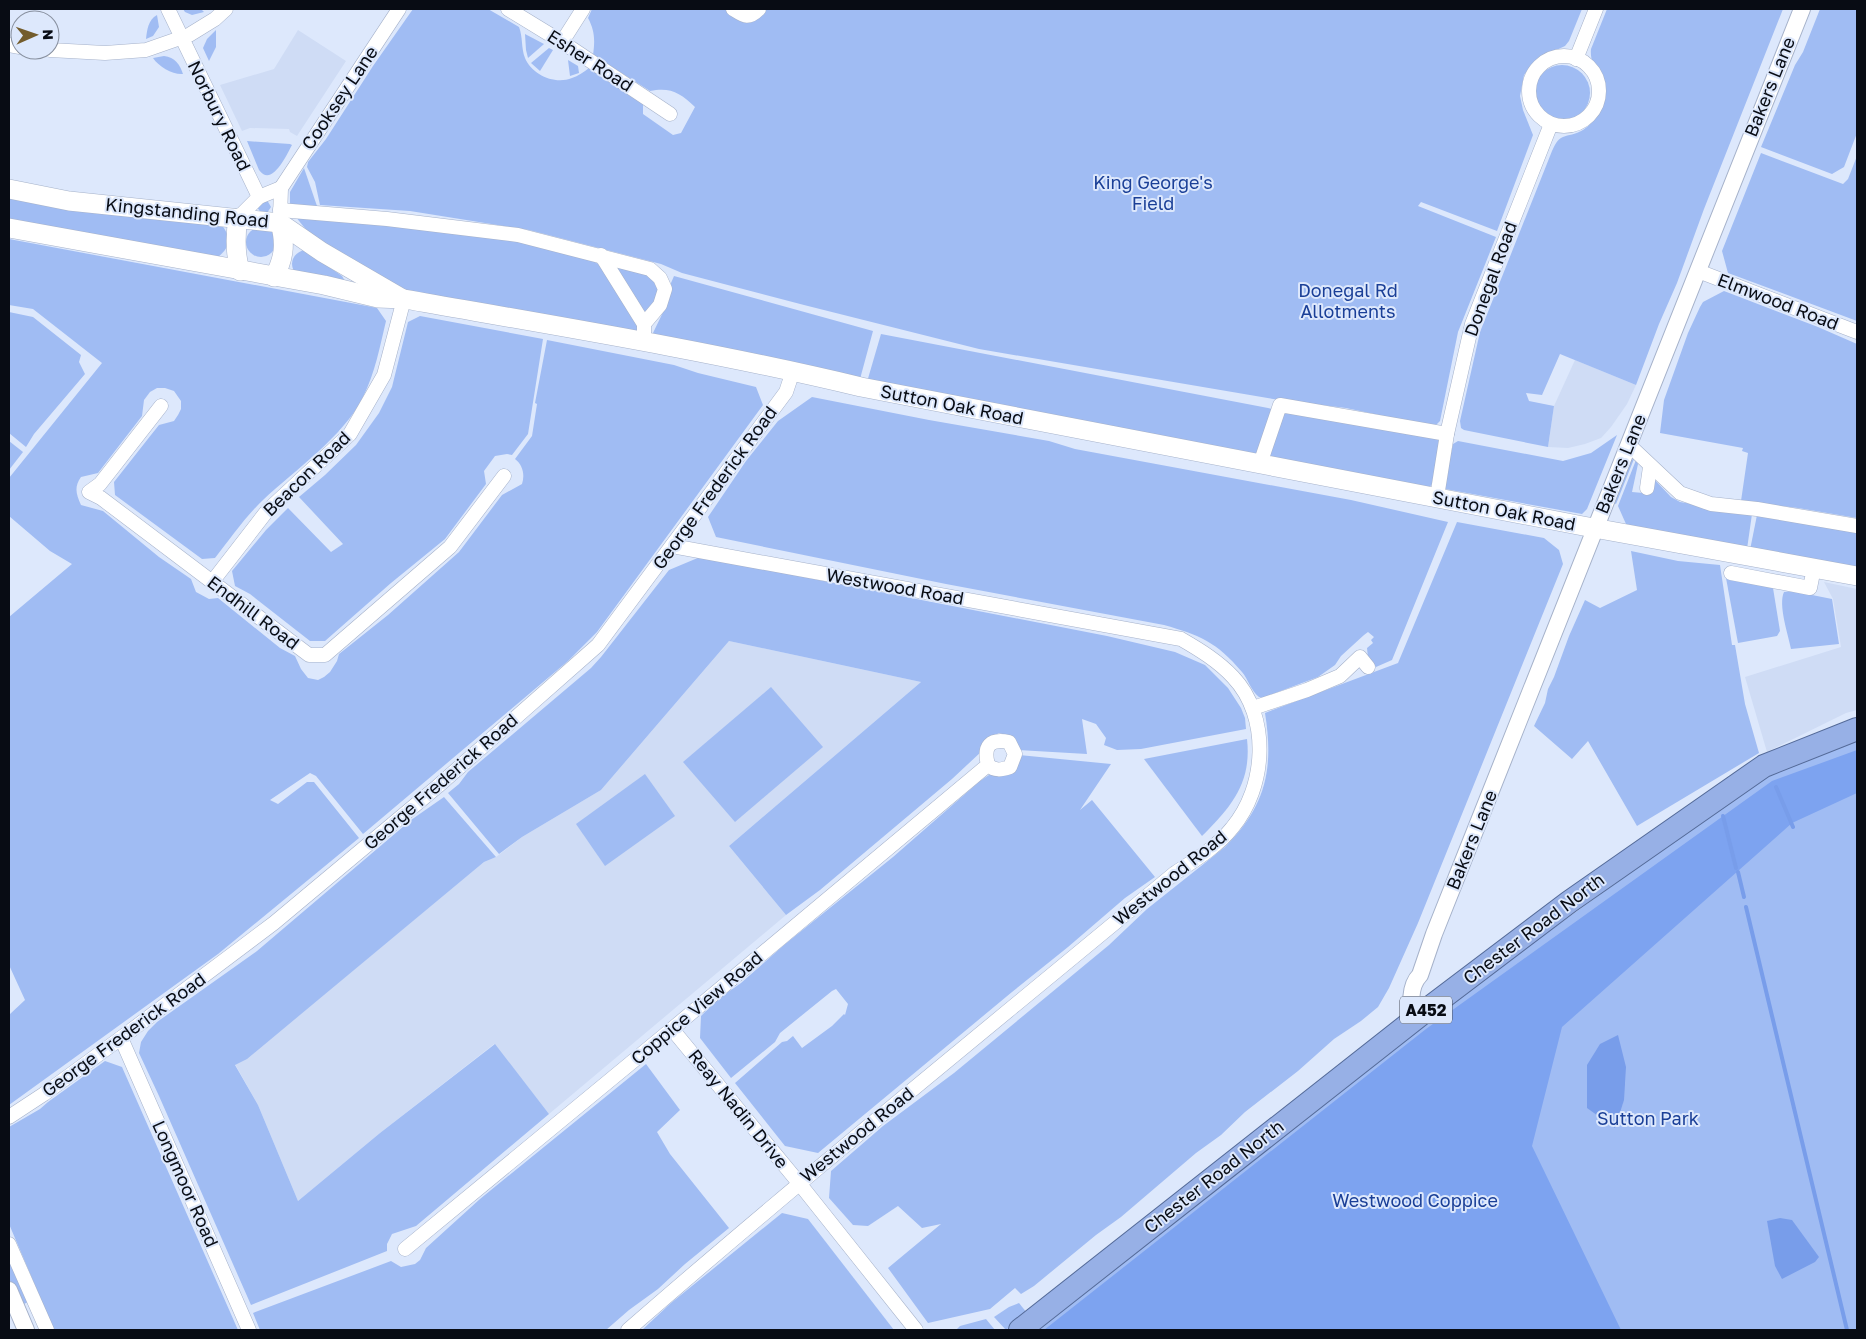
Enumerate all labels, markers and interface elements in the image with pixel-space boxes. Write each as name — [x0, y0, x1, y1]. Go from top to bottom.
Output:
north arrow — [10, 10, 60, 60]
street label: Esher Road — [544, 24, 637, 96]
text: N — [40, 29, 57, 40]
street label: Bakers Lane — [1739, 34, 1799, 140]
street label: Cooksey Lane — [296, 41, 382, 153]
street label: Norbury Road — [184, 57, 256, 174]
park label: King George's Field — [1093, 171, 1213, 214]
street label: Kingstanding Road — [104, 192, 270, 232]
street label: Donegal Road — [1459, 218, 1521, 339]
street label: Elmwood Road — [1715, 268, 1842, 334]
park label: Donegal Rd Allotments — [1298, 279, 1398, 322]
street label: Sutton Oak Road — [879, 379, 1026, 429]
street label: George Frederick Road — [647, 401, 781, 573]
street label: Bakers Lane — [1590, 411, 1650, 517]
street label: Beacon Road — [258, 426, 355, 520]
street label: Sutton Oak Road — [1431, 485, 1578, 535]
street label: Westwood Road — [825, 563, 966, 609]
street label: Endhill Road — [203, 571, 304, 654]
street label: George Frederick Road — [359, 708, 522, 854]
street label: Bakers Lane — [1441, 787, 1501, 893]
street label: Westwood Road — [1108, 825, 1231, 930]
street label: Chester Road North — [1458, 868, 1608, 988]
street label: Coppice View Road — [626, 946, 767, 1069]
street label: George Frederick Road — [37, 967, 209, 1101]
road number: A452 — [1400, 996, 1452, 1024]
street label: Reay Nadin Drive — [684, 1044, 794, 1172]
street label: Westwood Road — [795, 1082, 918, 1187]
park label: Sutton Park — [1597, 1107, 1699, 1129]
street label: Chester Road North — [1139, 1115, 1288, 1238]
street label: Longmoor Road — [148, 1117, 224, 1250]
park label: Westwood Coppice — [1332, 1189, 1498, 1211]

